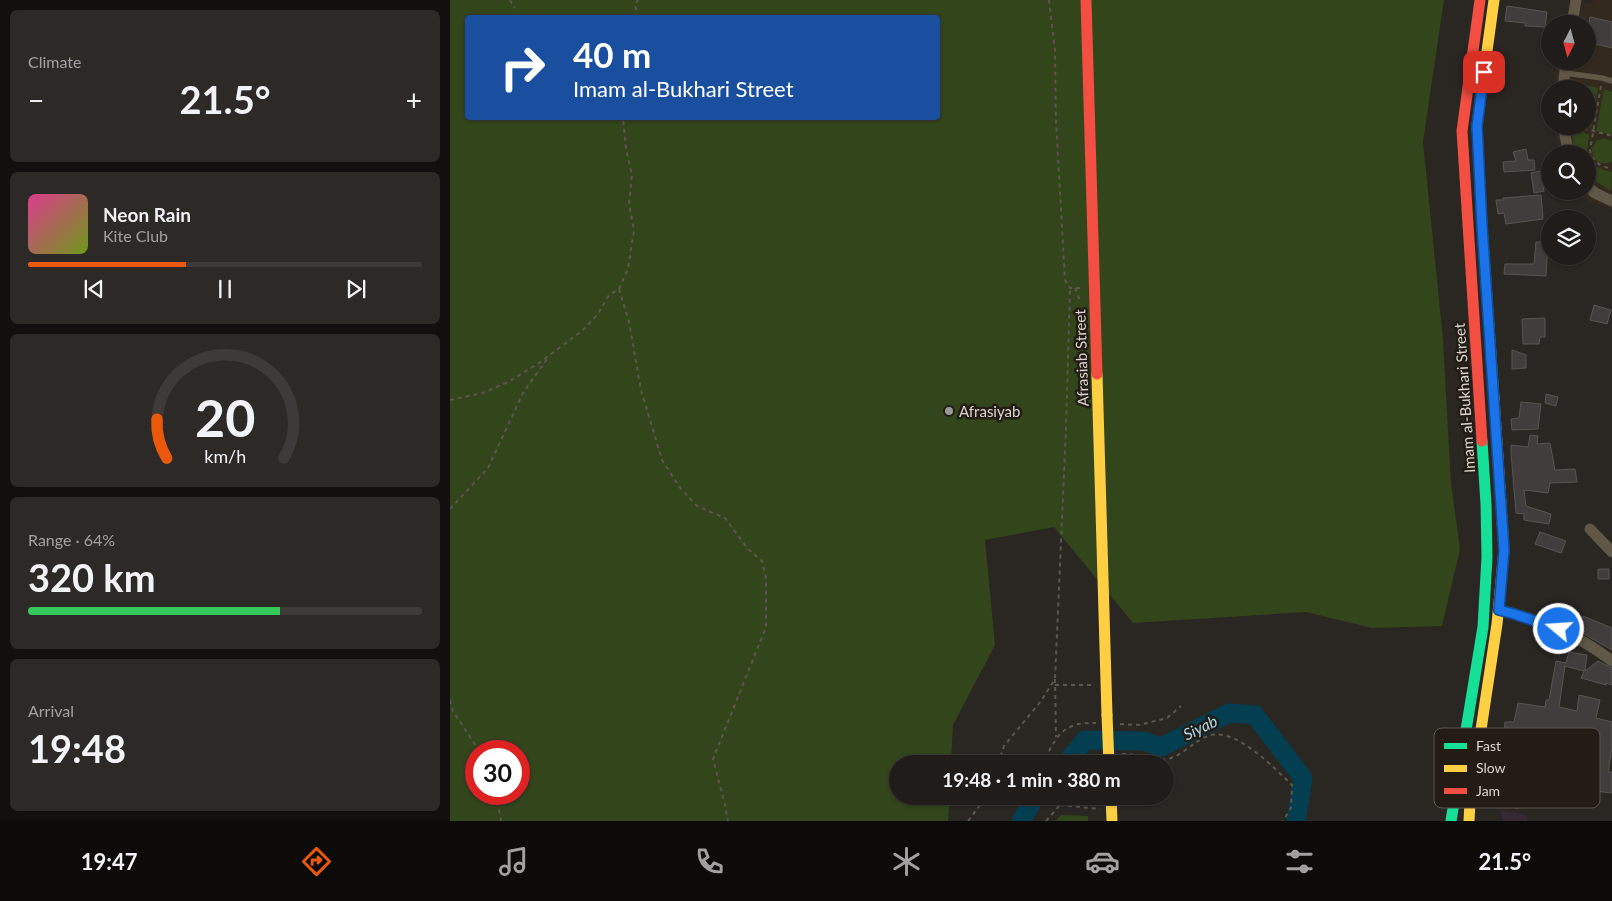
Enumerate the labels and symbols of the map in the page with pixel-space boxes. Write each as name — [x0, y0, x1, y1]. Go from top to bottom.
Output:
north arrow — [1541, 15, 1596, 70]
pin — [1463, 51, 1505, 93]
street label: Afrasiab Street — [1070, 309, 1092, 407]
street label: Imam al-Bukhari Street — [1450, 322, 1478, 474]
place label: Afrasiyab — [959, 402, 1020, 420]
marker: Afrasiyab — [943, 405, 955, 417]
position arrow — [1532, 602, 1584, 654]
water label: Siyab — [1180, 711, 1220, 743]
legend — [1434, 728, 1600, 808]
text: Fast — [1476, 737, 1501, 754]
speed limit sign: 30 — [465, 740, 530, 805]
text: Slow — [1476, 759, 1506, 776]
text: Jam — [1476, 782, 1500, 799]

